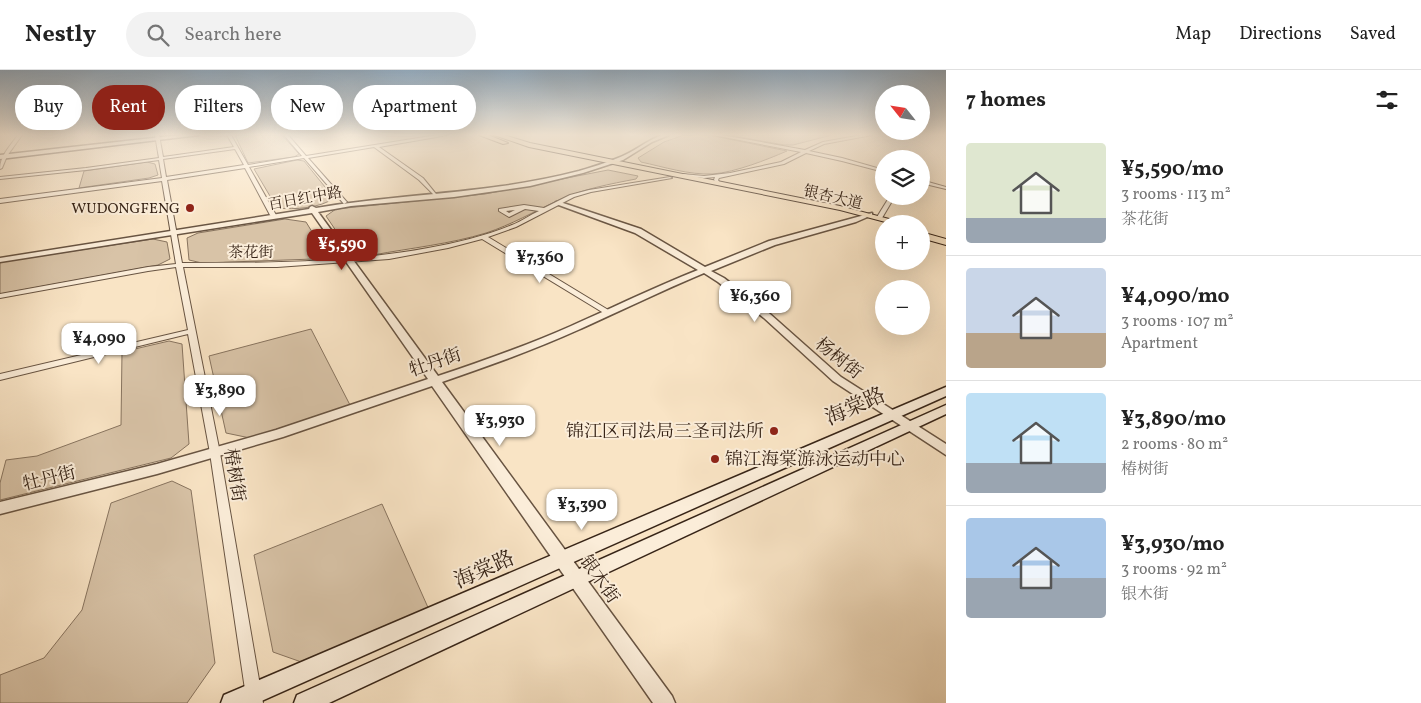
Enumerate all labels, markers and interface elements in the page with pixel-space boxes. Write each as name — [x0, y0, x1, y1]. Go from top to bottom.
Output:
search box — [126, 12, 476, 57]
text: Nestly — [25, 18, 96, 52]
icon: search — [144, 21, 172, 49]
text: Search here — [184, 22, 282, 48]
text: Map — [1175, 22, 1211, 47]
text: Directions — [1239, 22, 1322, 47]
text: Saved — [1350, 22, 1396, 47]
chip: Buy — [15, 85, 82, 130]
chip: Rent — [92, 85, 165, 130]
chip: Filters — [175, 85, 261, 130]
chip: New — [271, 85, 343, 130]
chip: Apartment — [353, 85, 476, 130]
north arrow — [875, 85, 930, 140]
map controls — [875, 85, 930, 335]
text: 7 homes — [966, 86, 1046, 115]
icon: filters — [1373, 86, 1401, 114]
button: layers — [875, 150, 930, 205]
text: ¥5,590/mo — [1121, 155, 1224, 184]
icon: home — [1006, 163, 1066, 223]
street label: 银杏大道 — [801, 181, 864, 215]
street label: 百日红中路 — [266, 183, 344, 216]
text: 3 rooms · 113 m² — [1121, 184, 1231, 206]
place label: WUDONGFENG — [71, 199, 180, 220]
marker: WUDONGFENG — [184, 202, 196, 214]
text: 茶花街 — [1121, 209, 1169, 231]
button: + — [875, 215, 930, 270]
pin: ¥5,590 — [301, 228, 383, 271]
text: ¥5,590 — [318, 234, 366, 256]
pin: ¥7,360 — [499, 242, 581, 284]
street label: 茶花街 — [228, 243, 274, 264]
text: ¥7,360 — [516, 247, 564, 269]
pin: ¥6,360 — [714, 280, 796, 323]
button: − — [875, 280, 930, 335]
text: ¥4,090/mo — [1121, 282, 1230, 311]
text: ¥6,360 — [730, 286, 780, 308]
icon: home — [1006, 288, 1066, 348]
text: 3 rooms · 107 m² — [1121, 311, 1234, 333]
pin: ¥4,090 — [58, 322, 140, 365]
text: ¥4,090 — [72, 328, 126, 350]
street label: 杨树街 — [809, 332, 867, 386]
text: Apartment — [1121, 333, 1198, 355]
street label: 牡丹街 — [406, 343, 465, 384]
pin: ¥3,890 — [179, 374, 261, 417]
text: ¥3,890 — [195, 380, 245, 402]
street label: 海棠路 — [821, 381, 890, 433]
pin: ¥3,930 — [459, 404, 541, 447]
text: ¥3,890/mo — [1121, 405, 1226, 434]
text: ¥3,930 — [475, 410, 525, 432]
icon: home — [1006, 413, 1066, 473]
place label: 锦江区司法局三圣司法所 — [566, 420, 764, 445]
marker: 锦江区司法局三圣司法所 — [768, 425, 780, 437]
text: 2 rooms · 80 m² — [1121, 434, 1228, 456]
street label: 椿树街 — [217, 447, 250, 504]
place label: 锦江海棠游泳运动中心 — [725, 448, 905, 473]
marker: 锦江海棠游泳运动中心 — [709, 453, 721, 465]
text: 椿树街 — [1121, 459, 1169, 481]
street label: 牡丹街 — [20, 461, 79, 498]
pin: ¥3,390 — [541, 488, 623, 531]
text: ¥3,390 — [557, 494, 607, 516]
text: ¥3,930/mo — [1121, 530, 1225, 559]
icon: home — [1006, 538, 1066, 598]
street label: 海棠路 — [450, 544, 519, 596]
street label: 银木街 — [573, 551, 624, 609]
text: 3 rooms · 92 m² — [1121, 559, 1227, 581]
text: 银木街 — [1121, 584, 1169, 606]

